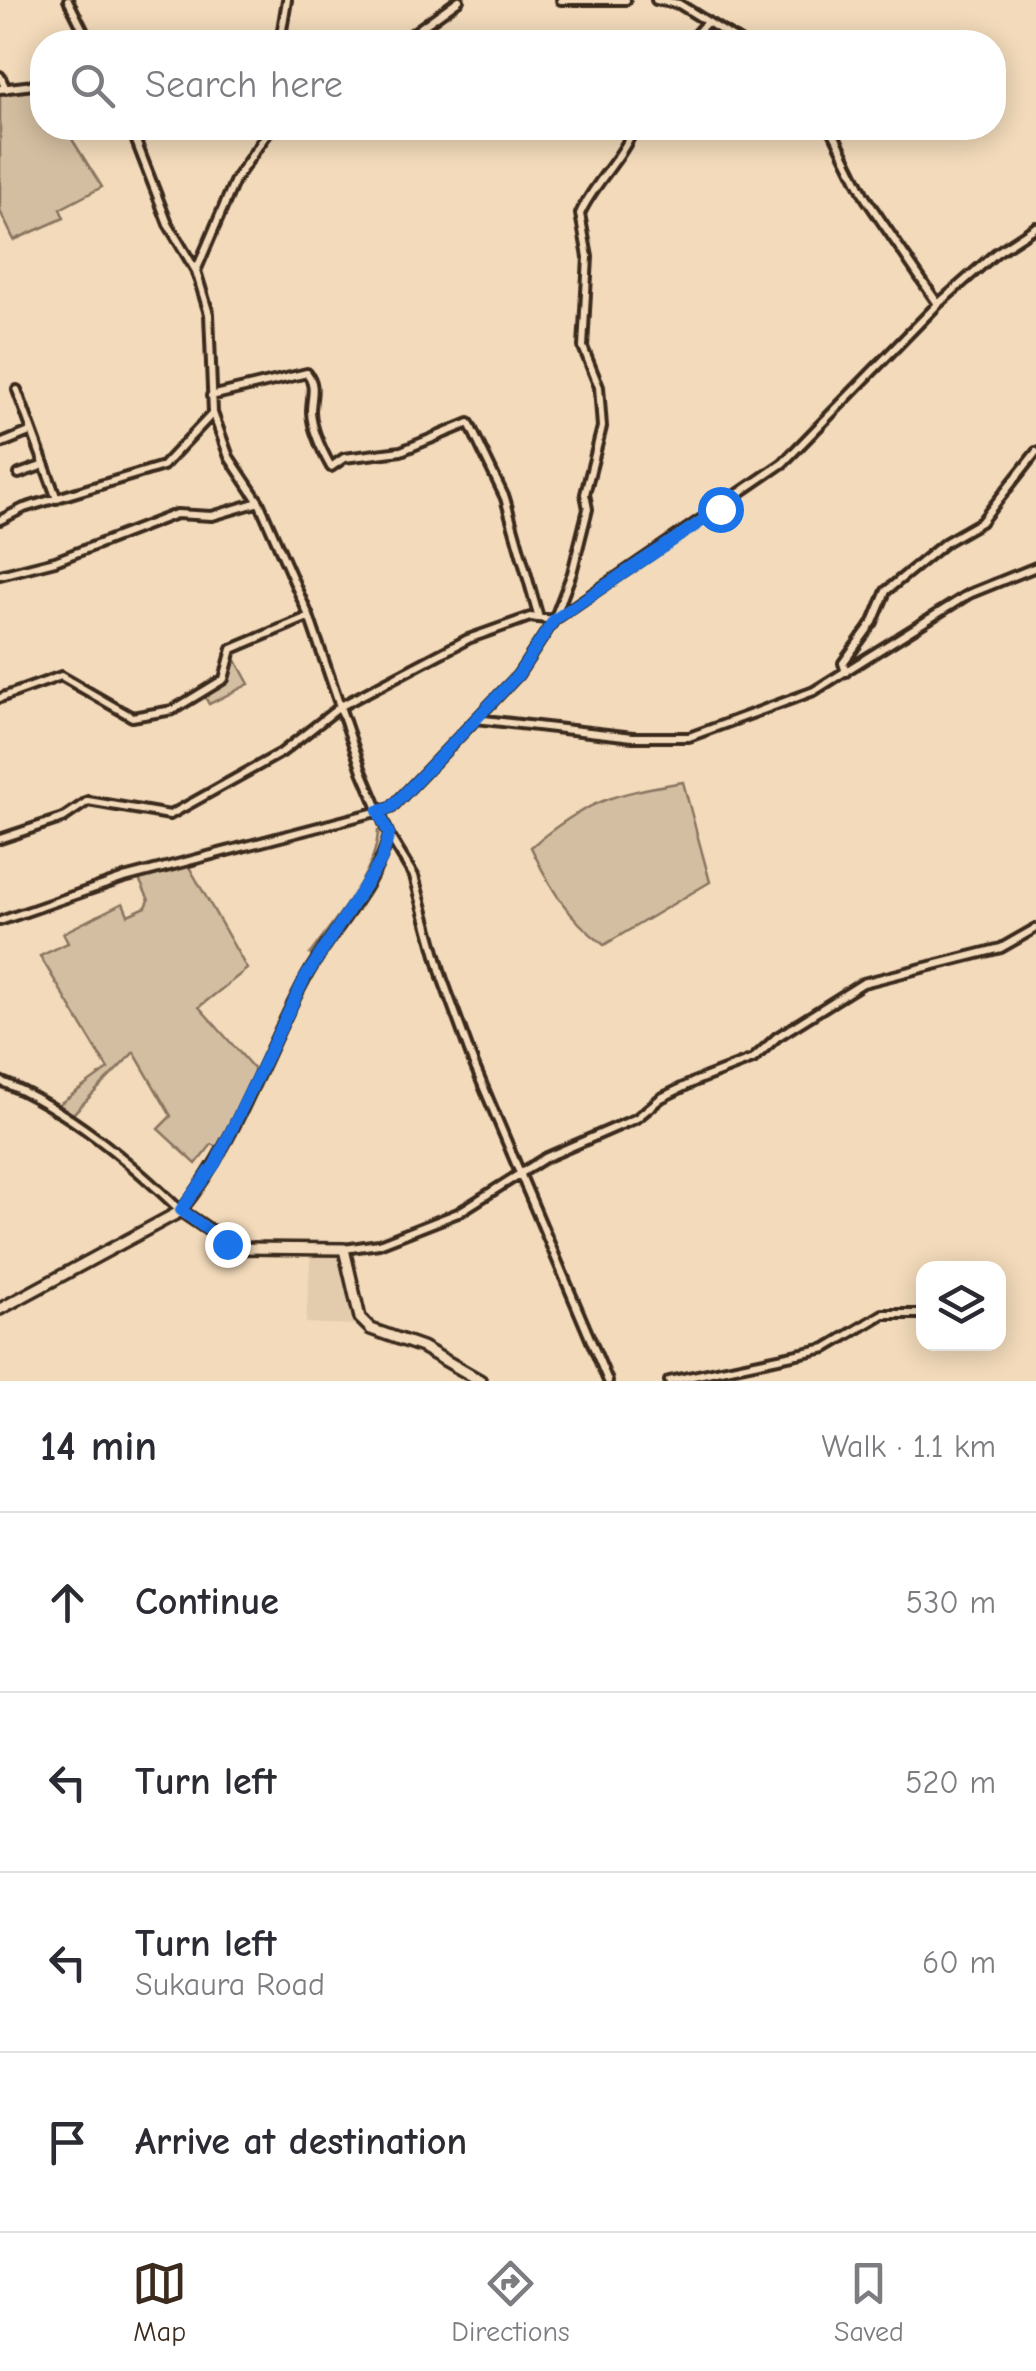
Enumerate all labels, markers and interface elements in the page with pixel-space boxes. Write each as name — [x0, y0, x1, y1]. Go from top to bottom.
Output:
search box — [30, 30, 1006, 140]
icon: search — [65, 58, 120, 113]
text: Search here — [145, 63, 343, 107]
route start — [698, 487, 744, 533]
route end — [205, 1222, 251, 1268]
map controls — [916, 1261, 1006, 1351]
button: layers — [916, 1261, 1006, 1351]
text: 14 min — [40, 1422, 157, 1471]
text: Walk · 1.1 km — [822, 1428, 996, 1465]
icon: ahead — [40, 1575, 95, 1630]
text: Continue — [135, 1580, 279, 1624]
text: 530 m — [906, 1584, 996, 1621]
icon: left — [40, 1755, 95, 1810]
text: Turn left — [135, 1760, 276, 1804]
text: 520 m — [905, 1764, 996, 1801]
text: Turn left — [135, 1922, 276, 1966]
icon: left — [40, 1935, 95, 1990]
text: 60 m — [922, 1944, 996, 1981]
text: Sukaura Road — [135, 1966, 325, 2003]
icon: arrive — [40, 2115, 95, 2170]
text: Arrive at destination — [135, 2120, 467, 2164]
tab: Map — [132, 2256, 187, 2348]
tab: Directions — [451, 2256, 570, 2348]
tab: Saved — [834, 2256, 904, 2348]

